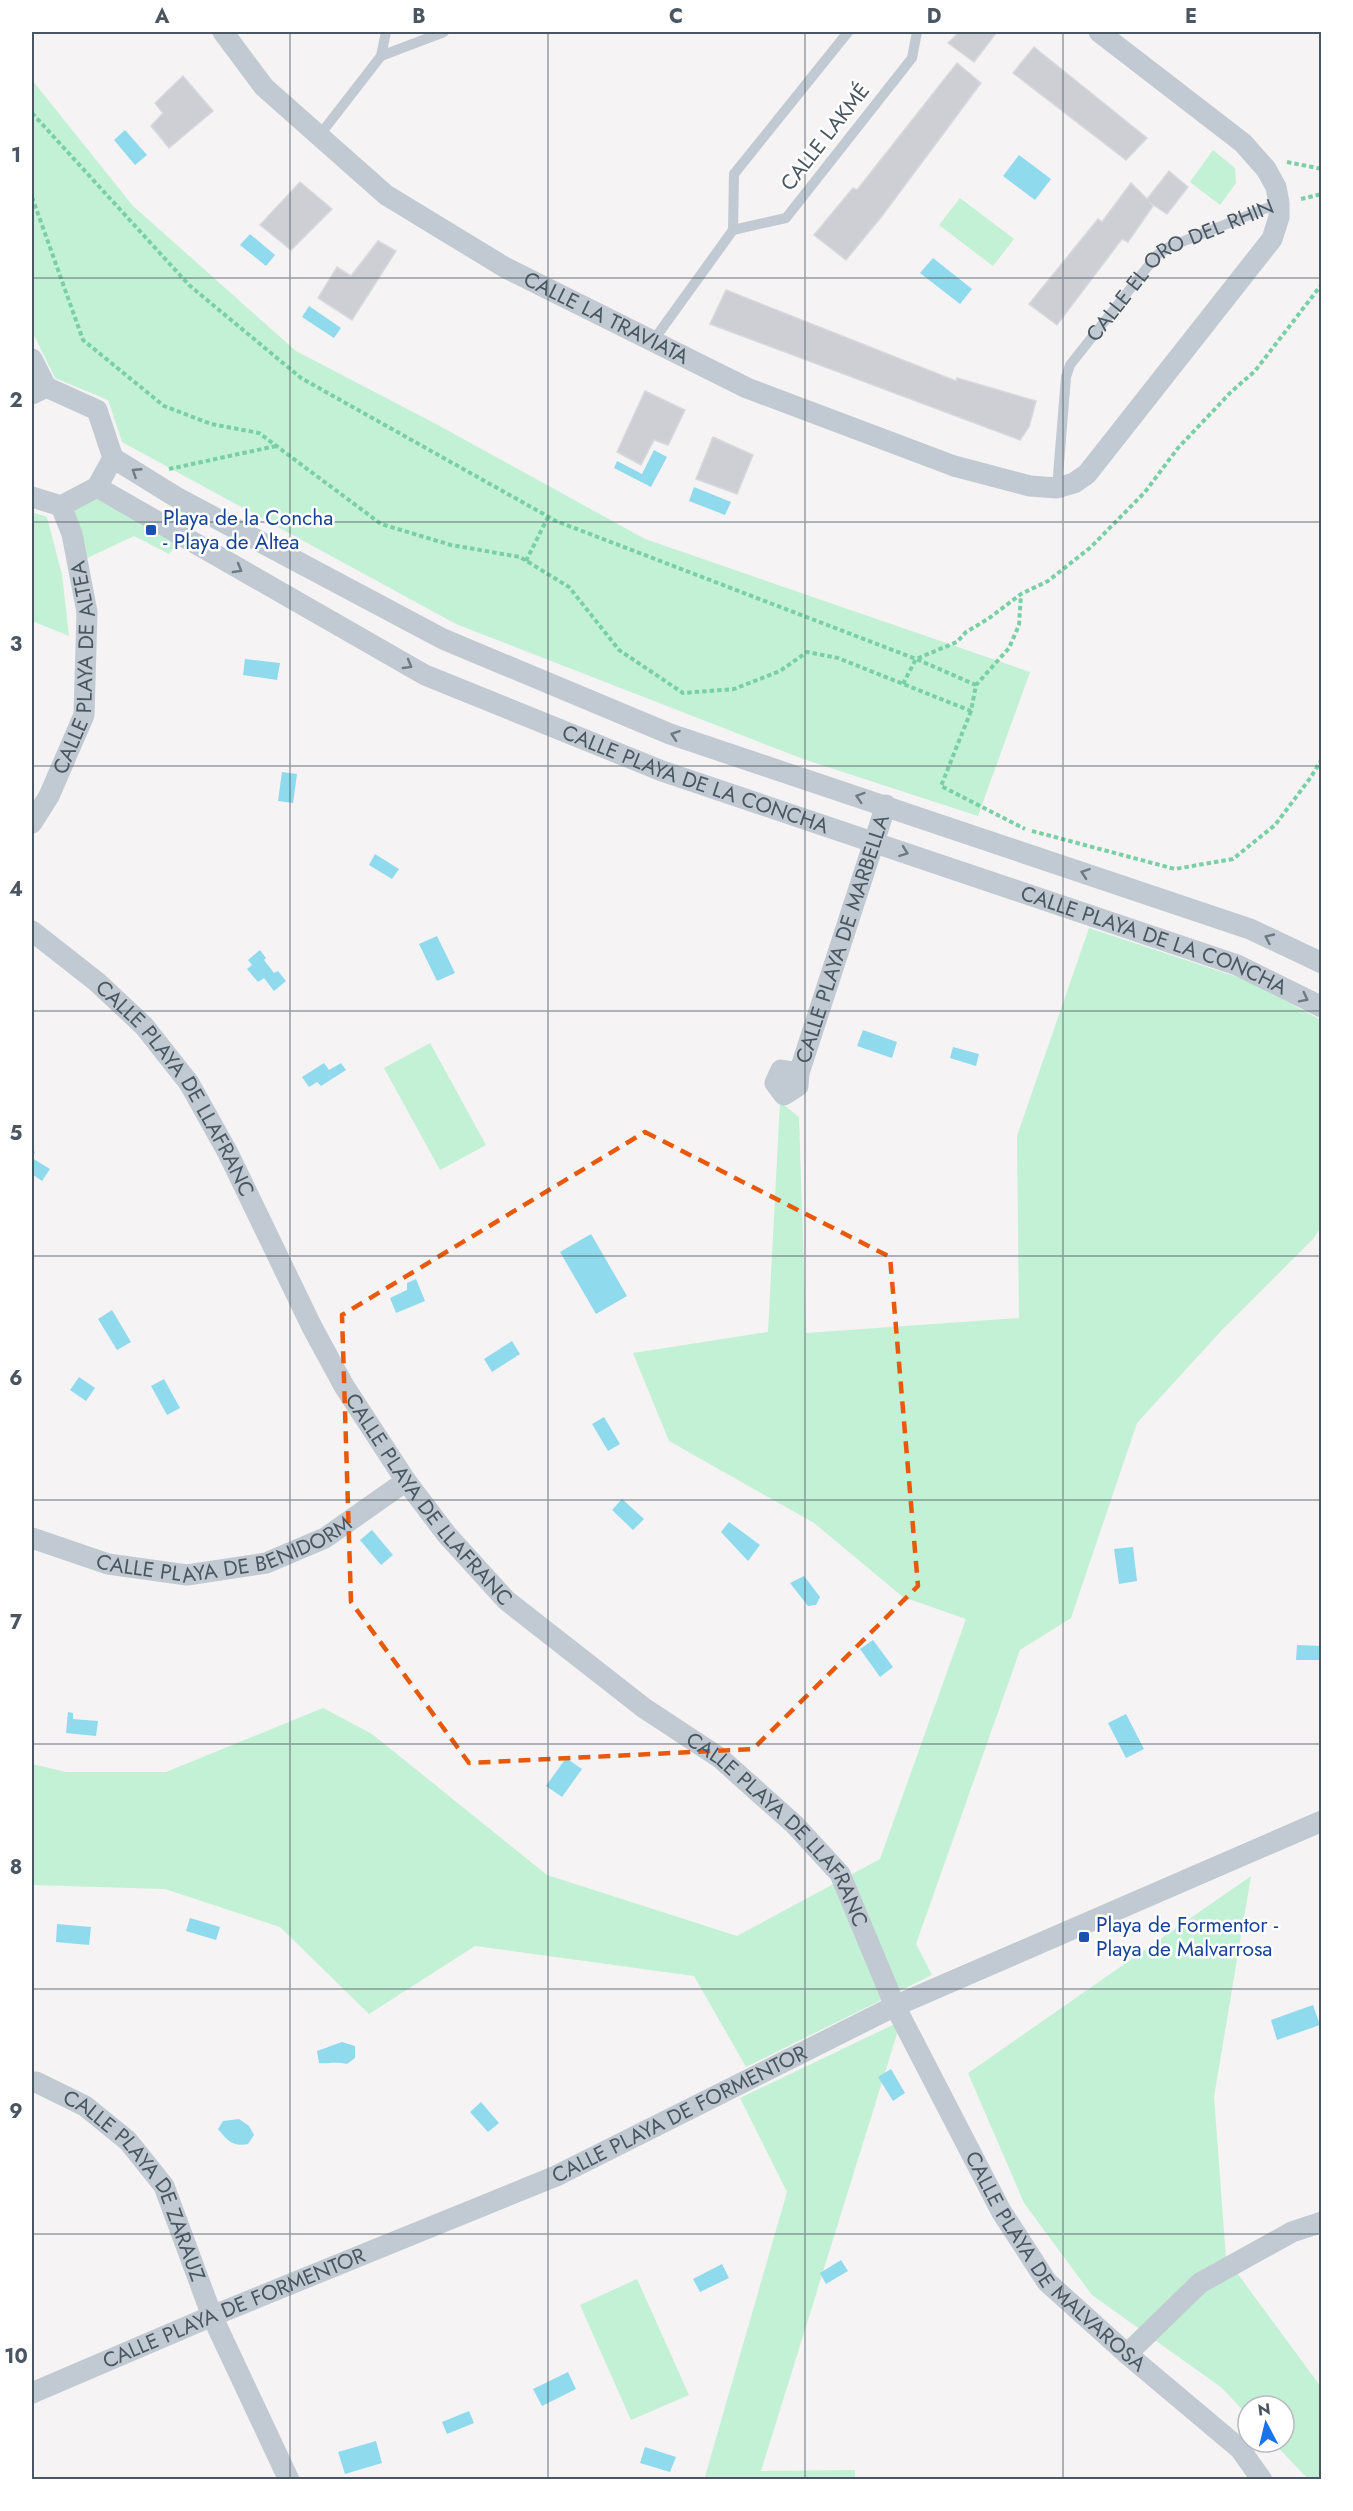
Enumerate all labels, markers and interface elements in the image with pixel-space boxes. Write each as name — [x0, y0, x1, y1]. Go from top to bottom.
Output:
text: A — [154, 2, 170, 31]
text: B — [412, 2, 426, 31]
text: C — [669, 2, 683, 31]
text: D — [927, 2, 941, 31]
text: E — [1185, 2, 1197, 31]
street label: CALLE LAKMÉ — [773, 77, 877, 197]
text: 1 — [11, 141, 21, 170]
street label: CALLE EL ORO DEL RHIN — [1079, 192, 1278, 348]
street label: CALLE LA TRAVIATA — [518, 264, 694, 372]
text: 2 — [9, 386, 23, 415]
one-way arrow — [131, 469, 142, 480]
place label: Playa de la Concha - Playa de Altea — [163, 503, 333, 557]
marker: Playa de la Concha - Playa de Altea — [144, 523, 158, 537]
street label: CALLE PLAYA DE ALTEA — [45, 558, 103, 779]
one-way arrow — [232, 562, 243, 573]
text: 3 — [10, 630, 22, 659]
one-way arrow — [402, 658, 412, 670]
street label: CALLE PLAYA DE LA CONCHA — [558, 717, 833, 841]
one-way arrow — [671, 730, 681, 743]
one-way arrow — [856, 792, 866, 804]
street label: CALLE PLAYA DE MARBELLA — [788, 810, 897, 1067]
one-way arrow — [899, 844, 909, 857]
one-way arrow — [1080, 868, 1091, 881]
text: 4 — [9, 875, 23, 904]
street label: CALLE PLAYA DE LA CONCHA — [1017, 878, 1292, 1003]
one-way arrow — [1264, 933, 1275, 945]
street label: CALLE PLAYA DE LLAFRANC — [89, 973, 262, 1202]
one-way arrow — [1297, 991, 1308, 1003]
text: 5 — [10, 1119, 23, 1148]
text: 6 — [9, 1364, 23, 1393]
street label: CALLE PLAYA DE LLAFRANC — [338, 1387, 519, 1613]
street label: CALLE PLAYA DE BENIDORM — [92, 1509, 358, 1591]
text: 7 — [10, 1608, 23, 1637]
street label: CALLE PLAYA DE LLAFRANC — [680, 1725, 875, 1932]
text: 8 — [10, 1853, 22, 1882]
place label: Playa de Formentor - Playa de Malvarrosa — [1096, 1910, 1279, 1964]
marker: Playa de Formentor - Playa de Malvarrosa — [1077, 1930, 1091, 1944]
street label: CALLE PLAYA DE FORMENTOR — [547, 2038, 812, 2191]
street label: CALLE PLAYA DE ZARAUZ — [58, 2083, 213, 2286]
text: 9 — [9, 2097, 23, 2126]
street label: CALLE PLAYA DE MALVAROSA — [958, 2146, 1153, 2379]
street label: CALLE PLAYA DE FORMENTOR — [98, 2240, 370, 2376]
text: 10 — [4, 2342, 28, 2371]
north arrow — [1236, 2394, 1296, 2454]
text: N — [1257, 2397, 1272, 2422]

